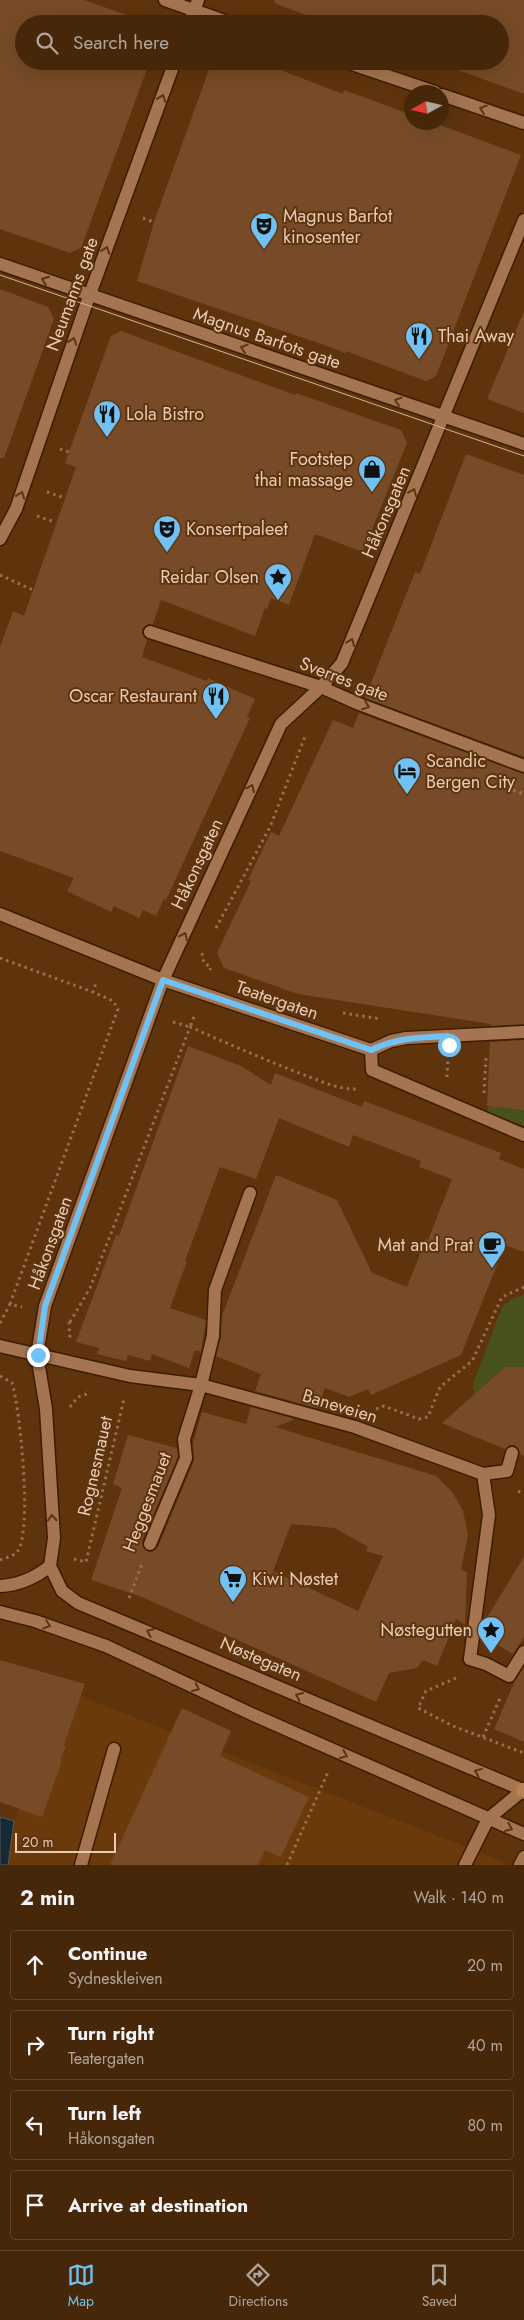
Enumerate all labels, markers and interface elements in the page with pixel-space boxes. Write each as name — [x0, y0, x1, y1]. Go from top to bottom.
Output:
search box — [15, 15, 509, 70]
icon: search — [33, 29, 61, 57]
text: Search here — [73, 29, 169, 56]
north arrow — [404, 85, 449, 130]
one-way arrow — [156, 94, 166, 102]
one-way arrow — [479, 105, 487, 115]
place label: Magnus Barfot kinosenter — [283, 203, 393, 250]
theatre icon: Magnus Barfot kinosenter — [249, 211, 279, 250]
street label: Neumanns gate — [39, 233, 105, 355]
one-way arrow — [100, 246, 110, 255]
one-way arrow — [41, 276, 49, 286]
street label: Magnus Barfots gate — [190, 301, 344, 375]
restaurant icon: Thai Away — [404, 321, 434, 360]
place label: Thai Away — [438, 323, 514, 349]
one-way arrow — [68, 337, 78, 346]
one-way arrow — [240, 344, 249, 354]
one-way arrow — [394, 396, 402, 406]
restaurant icon: Lola Bistro — [92, 399, 122, 438]
place label: Lola Bistro — [126, 401, 204, 427]
place label: Footstep thai massage — [255, 446, 353, 493]
shop icon: Footstep thai massage — [357, 454, 387, 493]
street label: Håkonsgaten — [355, 462, 417, 562]
one-way arrow — [407, 488, 418, 497]
one-way arrow — [15, 491, 25, 500]
theatre icon: Konsertpaleet — [152, 514, 182, 553]
place label: Konsertpaleet — [186, 516, 289, 542]
place icon: Reidar Olsen — [263, 562, 293, 601]
place label: Reidar Olsen — [160, 564, 259, 590]
one-way arrow — [344, 638, 355, 647]
street label: Sverres gate — [296, 650, 392, 708]
restaurant icon: Oscar Restaurant — [201, 681, 231, 720]
place label: Oscar Restaurant — [69, 683, 198, 709]
one-way arrow — [361, 700, 370, 711]
place label: Scandic Bergen City — [426, 748, 515, 795]
hotel icon: Scandic Bergen City — [392, 756, 422, 795]
one-way arrow — [245, 785, 255, 794]
street label: Håkonsgaten — [165, 814, 229, 914]
one-way arrow — [177, 932, 188, 941]
street label: Teatergaten — [232, 974, 322, 1026]
route start — [438, 1034, 461, 1057]
street label: Håkonsgaten — [21, 1193, 79, 1293]
cafe icon: Mat and Prat — [477, 1230, 507, 1269]
place label: Mat and Prat — [378, 1232, 474, 1258]
route end — [27, 1344, 50, 1367]
street label: Baneveien — [299, 1382, 381, 1430]
street label: Rognesmauet — [71, 1413, 119, 1519]
street label: Heggesmauet — [116, 1448, 178, 1556]
one-way arrow — [47, 1513, 58, 1521]
supermarket icon: Kiwi Nøstet — [218, 1564, 248, 1603]
place label: Kiwi Nøstet — [252, 1566, 339, 1592]
place icon: Nøstegutten — [476, 1615, 506, 1654]
place label: Nøstegutten — [380, 1617, 472, 1643]
one-way arrow — [42, 1619, 51, 1629]
one-way arrow — [146, 1628, 155, 1638]
street label: Nøstegaten — [216, 1630, 306, 1688]
one-way arrow — [191, 1682, 200, 1692]
one-way arrow — [295, 1691, 304, 1702]
one-way arrow — [339, 1749, 348, 1760]
one-way arrow — [474, 1767, 483, 1778]
one-way arrow — [504, 1821, 513, 1832]
scale bar — [15, 1830, 116, 1853]
text: 20 m — [22, 1832, 54, 1852]
text: 2 min — [20, 1883, 75, 1913]
text: Walk · 140 m — [414, 1886, 504, 1909]
text: Continue — [68, 1940, 147, 1967]
icon: ahead — [21, 1951, 49, 1979]
text: 20 m — [467, 1954, 503, 1977]
text: Sydneskleiven — [68, 1967, 163, 1990]
text: Turn right — [68, 2020, 154, 2047]
icon: right — [21, 2031, 49, 2059]
text: 40 m — [467, 2034, 503, 2057]
text: Teatergaten — [68, 2047, 144, 2070]
text: Turn left — [68, 2100, 141, 2127]
icon: left — [21, 2111, 49, 2139]
text: 80 m — [467, 2114, 503, 2137]
text: Håkonsgaten — [68, 2127, 155, 2150]
icon: arrive — [21, 2191, 49, 2219]
text: Arrive at destination — [68, 2192, 248, 2219]
tab: Map — [67, 2261, 95, 2311]
tab: Directions — [229, 2261, 288, 2311]
tab: Saved — [422, 2261, 457, 2311]

